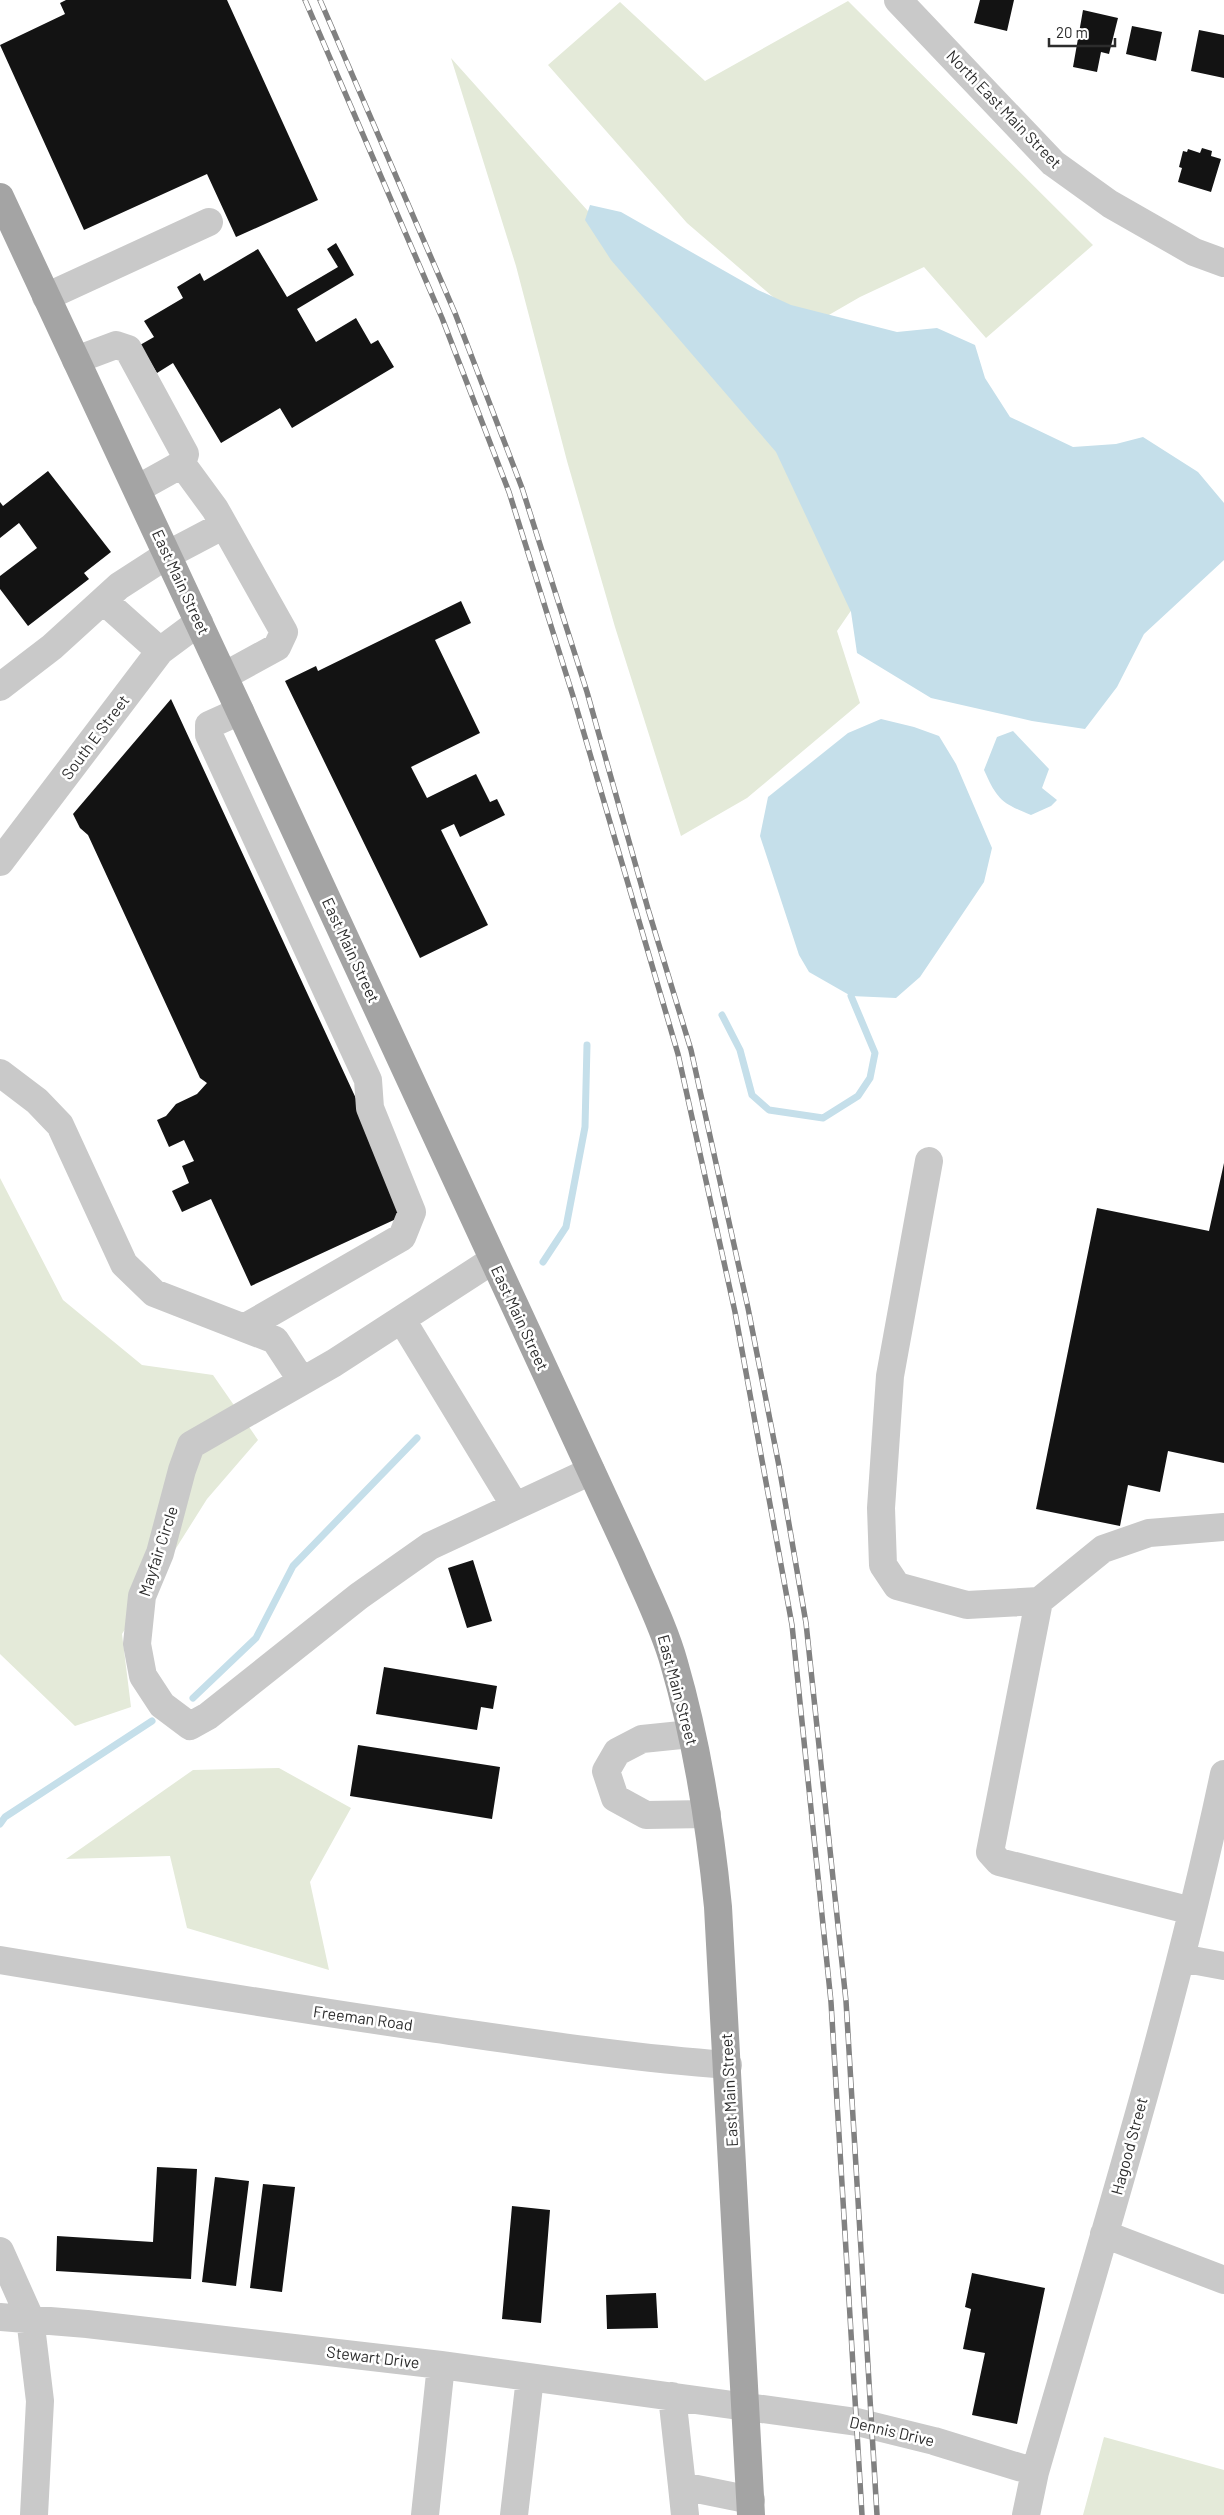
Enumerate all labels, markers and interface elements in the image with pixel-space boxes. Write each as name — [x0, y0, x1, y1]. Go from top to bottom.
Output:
scale bar — [1049, 15, 1115, 47]
text: 20 m — [1056, 23, 1088, 41]
street label: North East Main Street — [943, 46, 1066, 172]
street label: East Main Street — [149, 526, 214, 637]
street label: South E Street — [57, 691, 133, 783]
street label: East Main Street — [319, 894, 384, 1005]
street label: East Main Street — [488, 1262, 553, 1373]
street label: Mayfair Circle — [134, 1503, 181, 1598]
street label: East Main Street — [655, 1632, 702, 1747]
street label: Freeman Road — [312, 2001, 414, 2034]
street label: East Main Street — [716, 2033, 741, 2147]
street label: Hagood Street — [1106, 2095, 1151, 2197]
street label: Stewart Drive — [325, 2341, 421, 2372]
street label: Dennis Drive — [848, 2412, 936, 2449]

